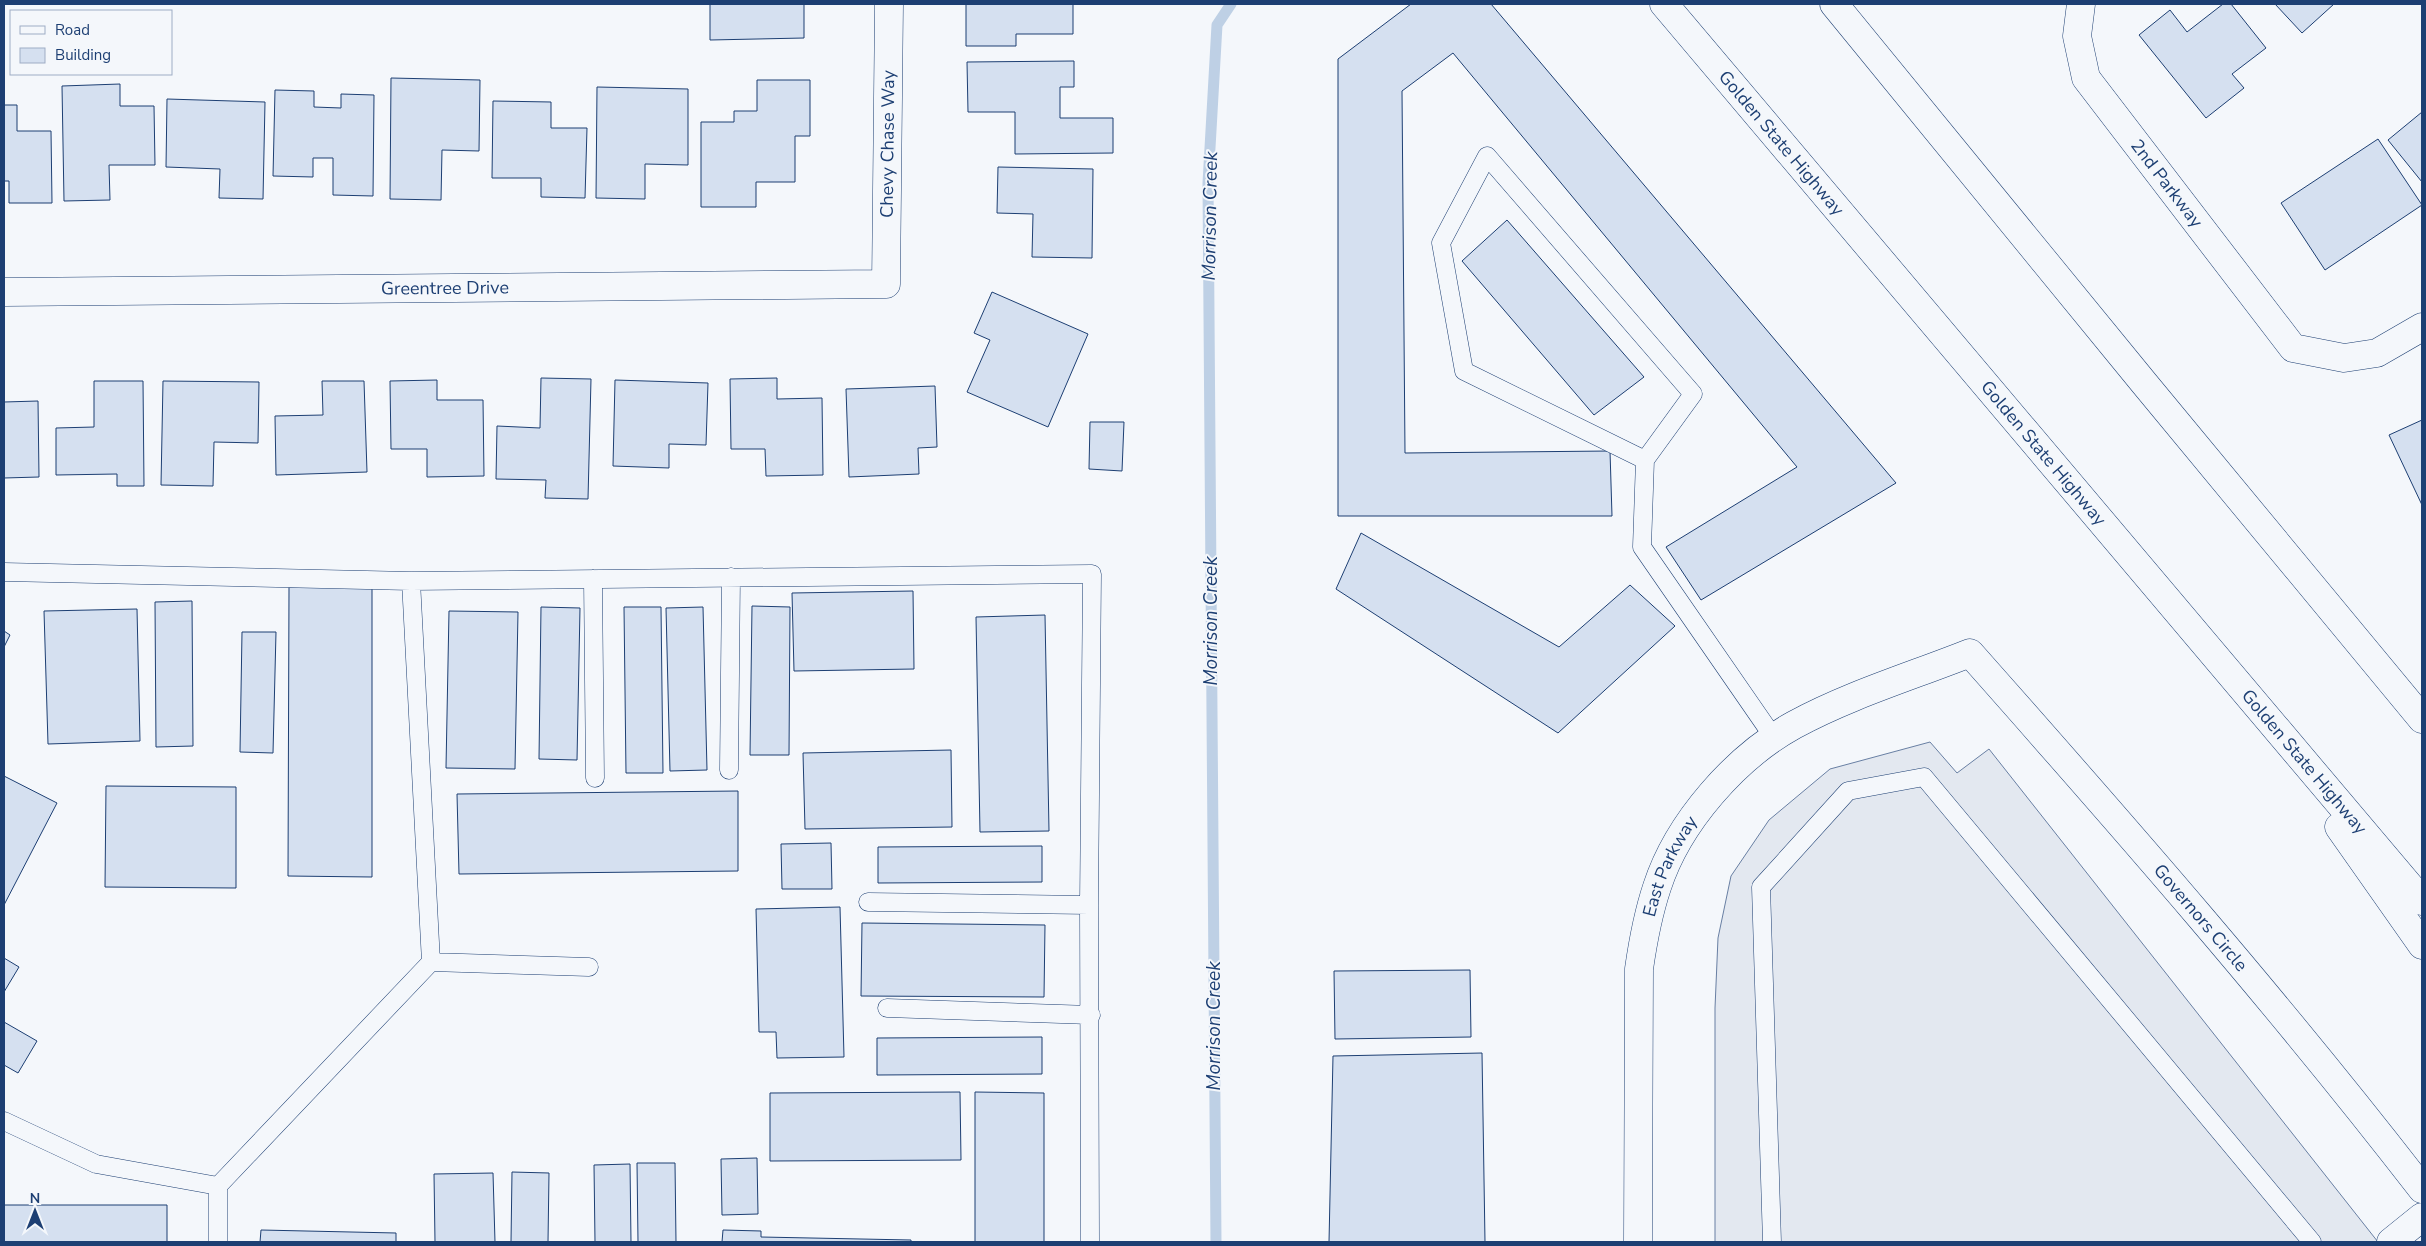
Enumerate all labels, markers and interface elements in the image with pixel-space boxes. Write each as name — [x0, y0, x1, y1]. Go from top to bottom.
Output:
legend — [10, 10, 172, 75]
text: Road — [55, 20, 90, 40]
text: Building — [55, 45, 111, 65]
street label: Golden State Highway — [1713, 65, 1850, 221]
street label: Chevy Chase Way — [875, 69, 900, 218]
street label: 2nd Parkway — [2125, 134, 2209, 233]
water label: Morrison Creek — [1196, 151, 1224, 281]
street label: Greentree Drive — [381, 275, 509, 301]
street label: Golden State Highway — [1975, 376, 2112, 531]
water label: Morrison Creek — [1198, 556, 1224, 686]
street label: Golden State Highway — [2236, 684, 2373, 840]
street label: East Parkway — [1637, 810, 1703, 919]
street label: Governors Circle — [2148, 859, 2253, 976]
water label: Morrison Creek — [1201, 961, 1227, 1091]
north arrow — [10, 1186, 60, 1236]
text: N — [30, 1189, 40, 1208]

